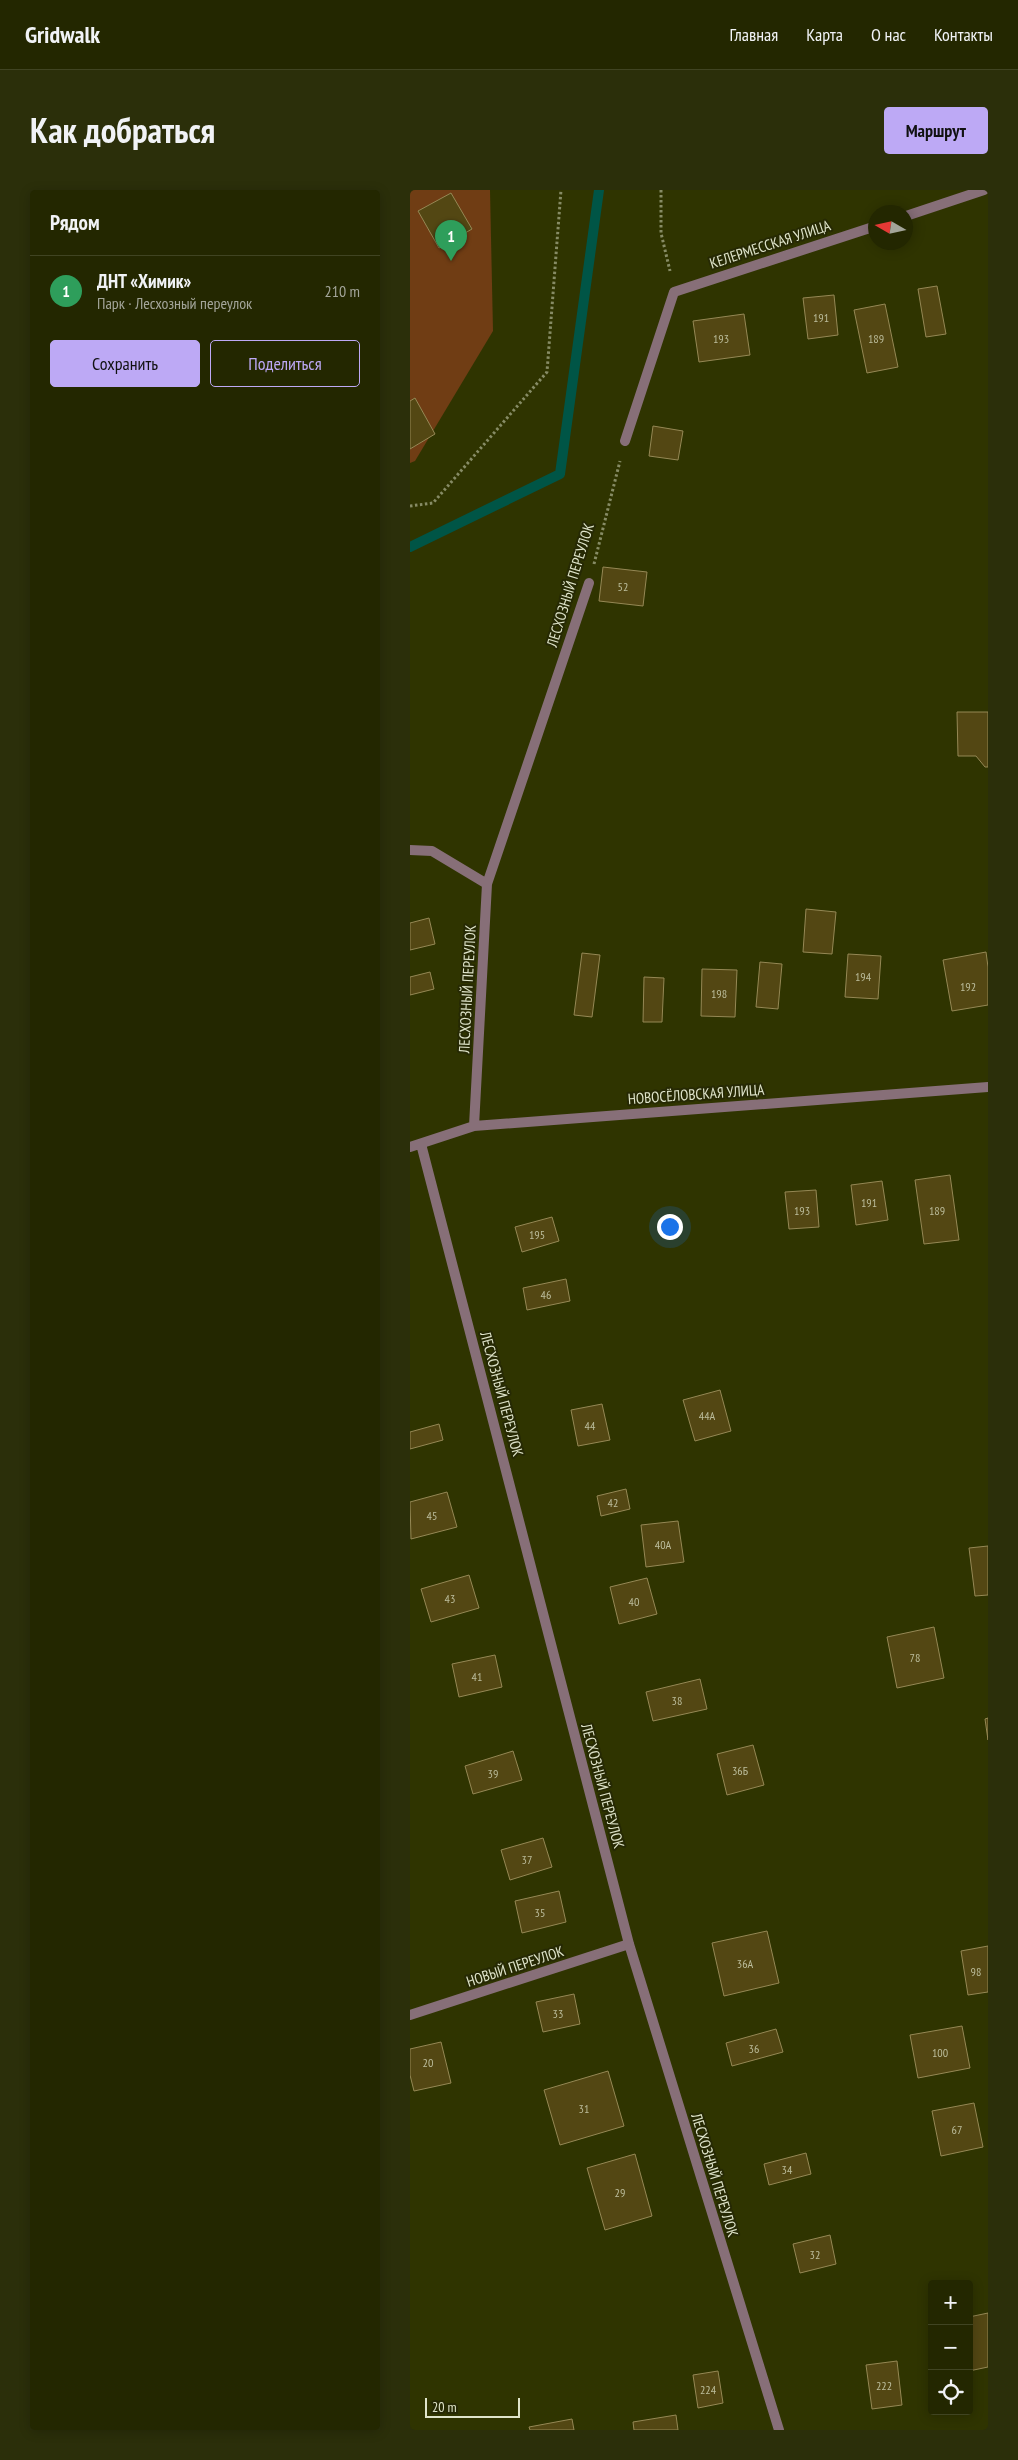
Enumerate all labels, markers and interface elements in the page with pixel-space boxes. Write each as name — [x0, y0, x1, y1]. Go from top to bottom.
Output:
text: Gridwalk — [25, 19, 100, 50]
text: Главная — [730, 23, 778, 46]
text: Карта — [806, 23, 843, 46]
text: О нас — [871, 23, 906, 46]
text: Контакты — [934, 23, 993, 46]
text: Как добраться — [30, 107, 215, 153]
button: Маршрут — [884, 107, 988, 154]
north arrow — [868, 205, 913, 250]
text: Рядом — [50, 209, 100, 236]
street label: КЕЛЕРМЕССКАЯ УЛИЦА — [707, 215, 834, 272]
pin: 1 — [435, 220, 467, 261]
text: ДНТ «Химик» — [97, 269, 191, 293]
text: 1 — [62, 281, 70, 301]
text: 210 m — [325, 281, 360, 301]
text: Парк · Лесхозный переулок — [97, 293, 252, 313]
house number: 191 — [813, 310, 829, 325]
house number: 193 — [713, 331, 729, 346]
house number: 189 — [868, 331, 884, 346]
button: Сохранить — [50, 340, 200, 387]
button: Поделиться — [210, 340, 360, 387]
street label: ЛЕСХОЗНЫЙ ПЕРЕУЛОК — [542, 520, 598, 650]
house number: 52 — [618, 579, 628, 594]
street label: ЛЕСХОЗНЫЙ ПЕРЕУЛОК — [454, 924, 480, 1055]
house number: 194 — [855, 969, 872, 984]
house number: 192 — [960, 979, 976, 994]
house number: 198 — [711, 986, 727, 1001]
street label: НОВОСЁЛОВСКАЯ УЛИЦА — [627, 1080, 766, 1108]
house number: 191 — [861, 1195, 877, 1210]
house number: 193 — [794, 1203, 810, 1218]
house number: 189 — [929, 1203, 945, 1218]
your location — [657, 1214, 683, 1240]
house number: 195 — [529, 1227, 545, 1242]
house number: 46 — [541, 1287, 551, 1302]
street label: ЛЕСХОЗНЫЙ ПЕРЕУЛОК — [476, 1328, 528, 1459]
house number: 44А — [699, 1408, 716, 1423]
house number: 44 — [585, 1418, 596, 1433]
house number: 42 — [608, 1495, 618, 1510]
house number: 45 — [427, 1508, 437, 1523]
house number: 40А — [655, 1537, 672, 1552]
house number: 43 — [445, 1591, 455, 1606]
house number: 40 — [629, 1594, 639, 1609]
house number: 78 — [910, 1650, 920, 1665]
house number: 41 — [472, 1669, 482, 1684]
house number: 38 — [672, 1693, 682, 1708]
street label: ЛЕСХОЗНЫЙ ПЕРЕУЛОК — [577, 1720, 629, 1851]
house number: 36Б — [732, 1763, 748, 1778]
house number: 39 — [488, 1766, 498, 1781]
house number: 37 — [522, 1852, 532, 1867]
house number: 35 — [535, 1905, 545, 1920]
street label: НОВЫЙ ПЕРЕУЛОК — [464, 1941, 567, 1991]
house number: 36А — [737, 1956, 754, 1971]
house number: 98 — [971, 1964, 981, 1979]
house number: 33 — [553, 2006, 563, 2021]
house number: 36 — [749, 2041, 759, 2056]
house number: 100 — [932, 2045, 948, 2060]
house number: 20 — [423, 2055, 433, 2070]
house number: 31 — [579, 2101, 589, 2116]
street label: ЛЕСХОЗНЫЙ ПЕРЕУЛОК — [687, 2110, 743, 2240]
house number: 67 — [952, 2122, 962, 2137]
house number: 34 — [782, 2162, 793, 2177]
house number: 29 — [615, 2185, 625, 2200]
house number: 32 — [810, 2247, 820, 2262]
map controls — [928, 2280, 973, 2415]
button: + — [928, 2280, 973, 2325]
button: − — [928, 2325, 973, 2370]
button: locate — [928, 2370, 973, 2415]
house number: 222 — [876, 2378, 892, 2393]
house number: 224 — [700, 2382, 717, 2397]
scale bar — [425, 2395, 520, 2418]
text: 20 m — [432, 2398, 457, 2416]

